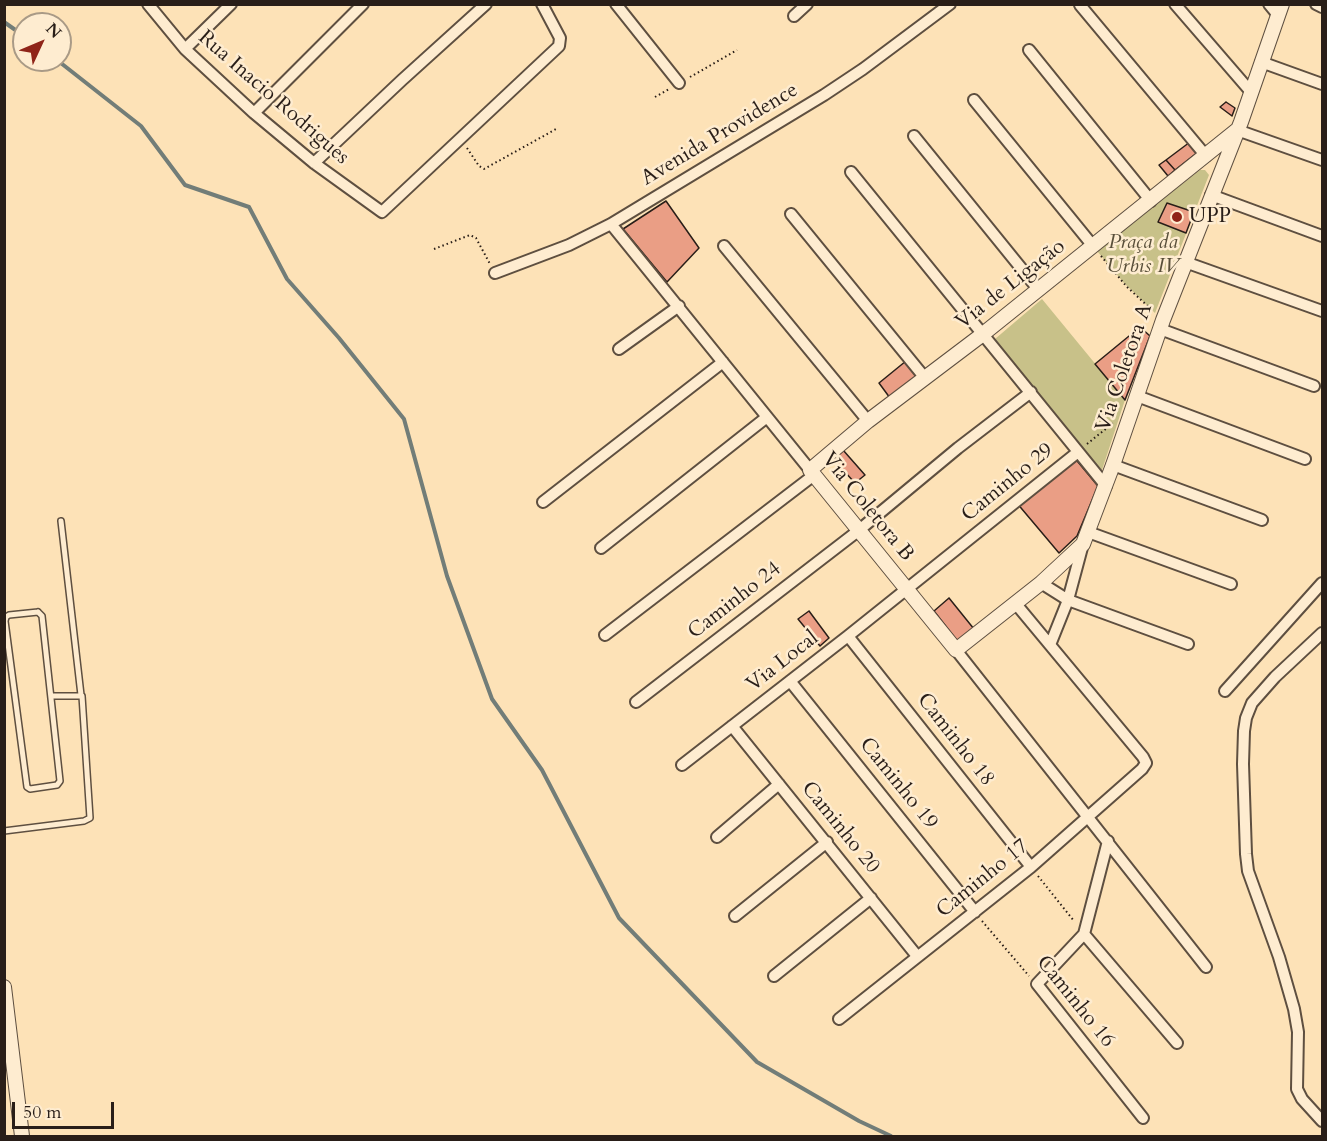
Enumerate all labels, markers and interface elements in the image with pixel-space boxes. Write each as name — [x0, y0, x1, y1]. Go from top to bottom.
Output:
north arrow — [12, 12, 72, 72]
text: N — [41, 18, 66, 44]
street label: Rua Inacio Rodrigues — [192, 26, 354, 170]
street label: Avenida Providence — [637, 78, 803, 192]
place label: UPP — [1189, 204, 1231, 230]
marker: UPP — [1170, 210, 1184, 224]
park label: Praça da Urbis IV — [1106, 230, 1180, 280]
street label: Via de Ligação — [951, 234, 1071, 336]
street label: Via Coletora A — [1091, 301, 1159, 435]
street label: Caminho 29 — [957, 438, 1059, 528]
street label: Via Coletora B — [815, 447, 919, 567]
street label: Caminho 24 — [684, 557, 786, 645]
street label: Via Local — [742, 626, 824, 698]
street label: Caminho 18 — [911, 689, 999, 791]
street label: Caminho 19 — [853, 733, 943, 835]
street label: Caminho 20 — [795, 777, 885, 879]
street label: Caminho 17 — [932, 834, 1034, 924]
street label: Caminho 16 — [1030, 951, 1120, 1053]
scale bar — [15, 1090, 117, 1128]
text: 50 m — [23, 1100, 62, 1125]

